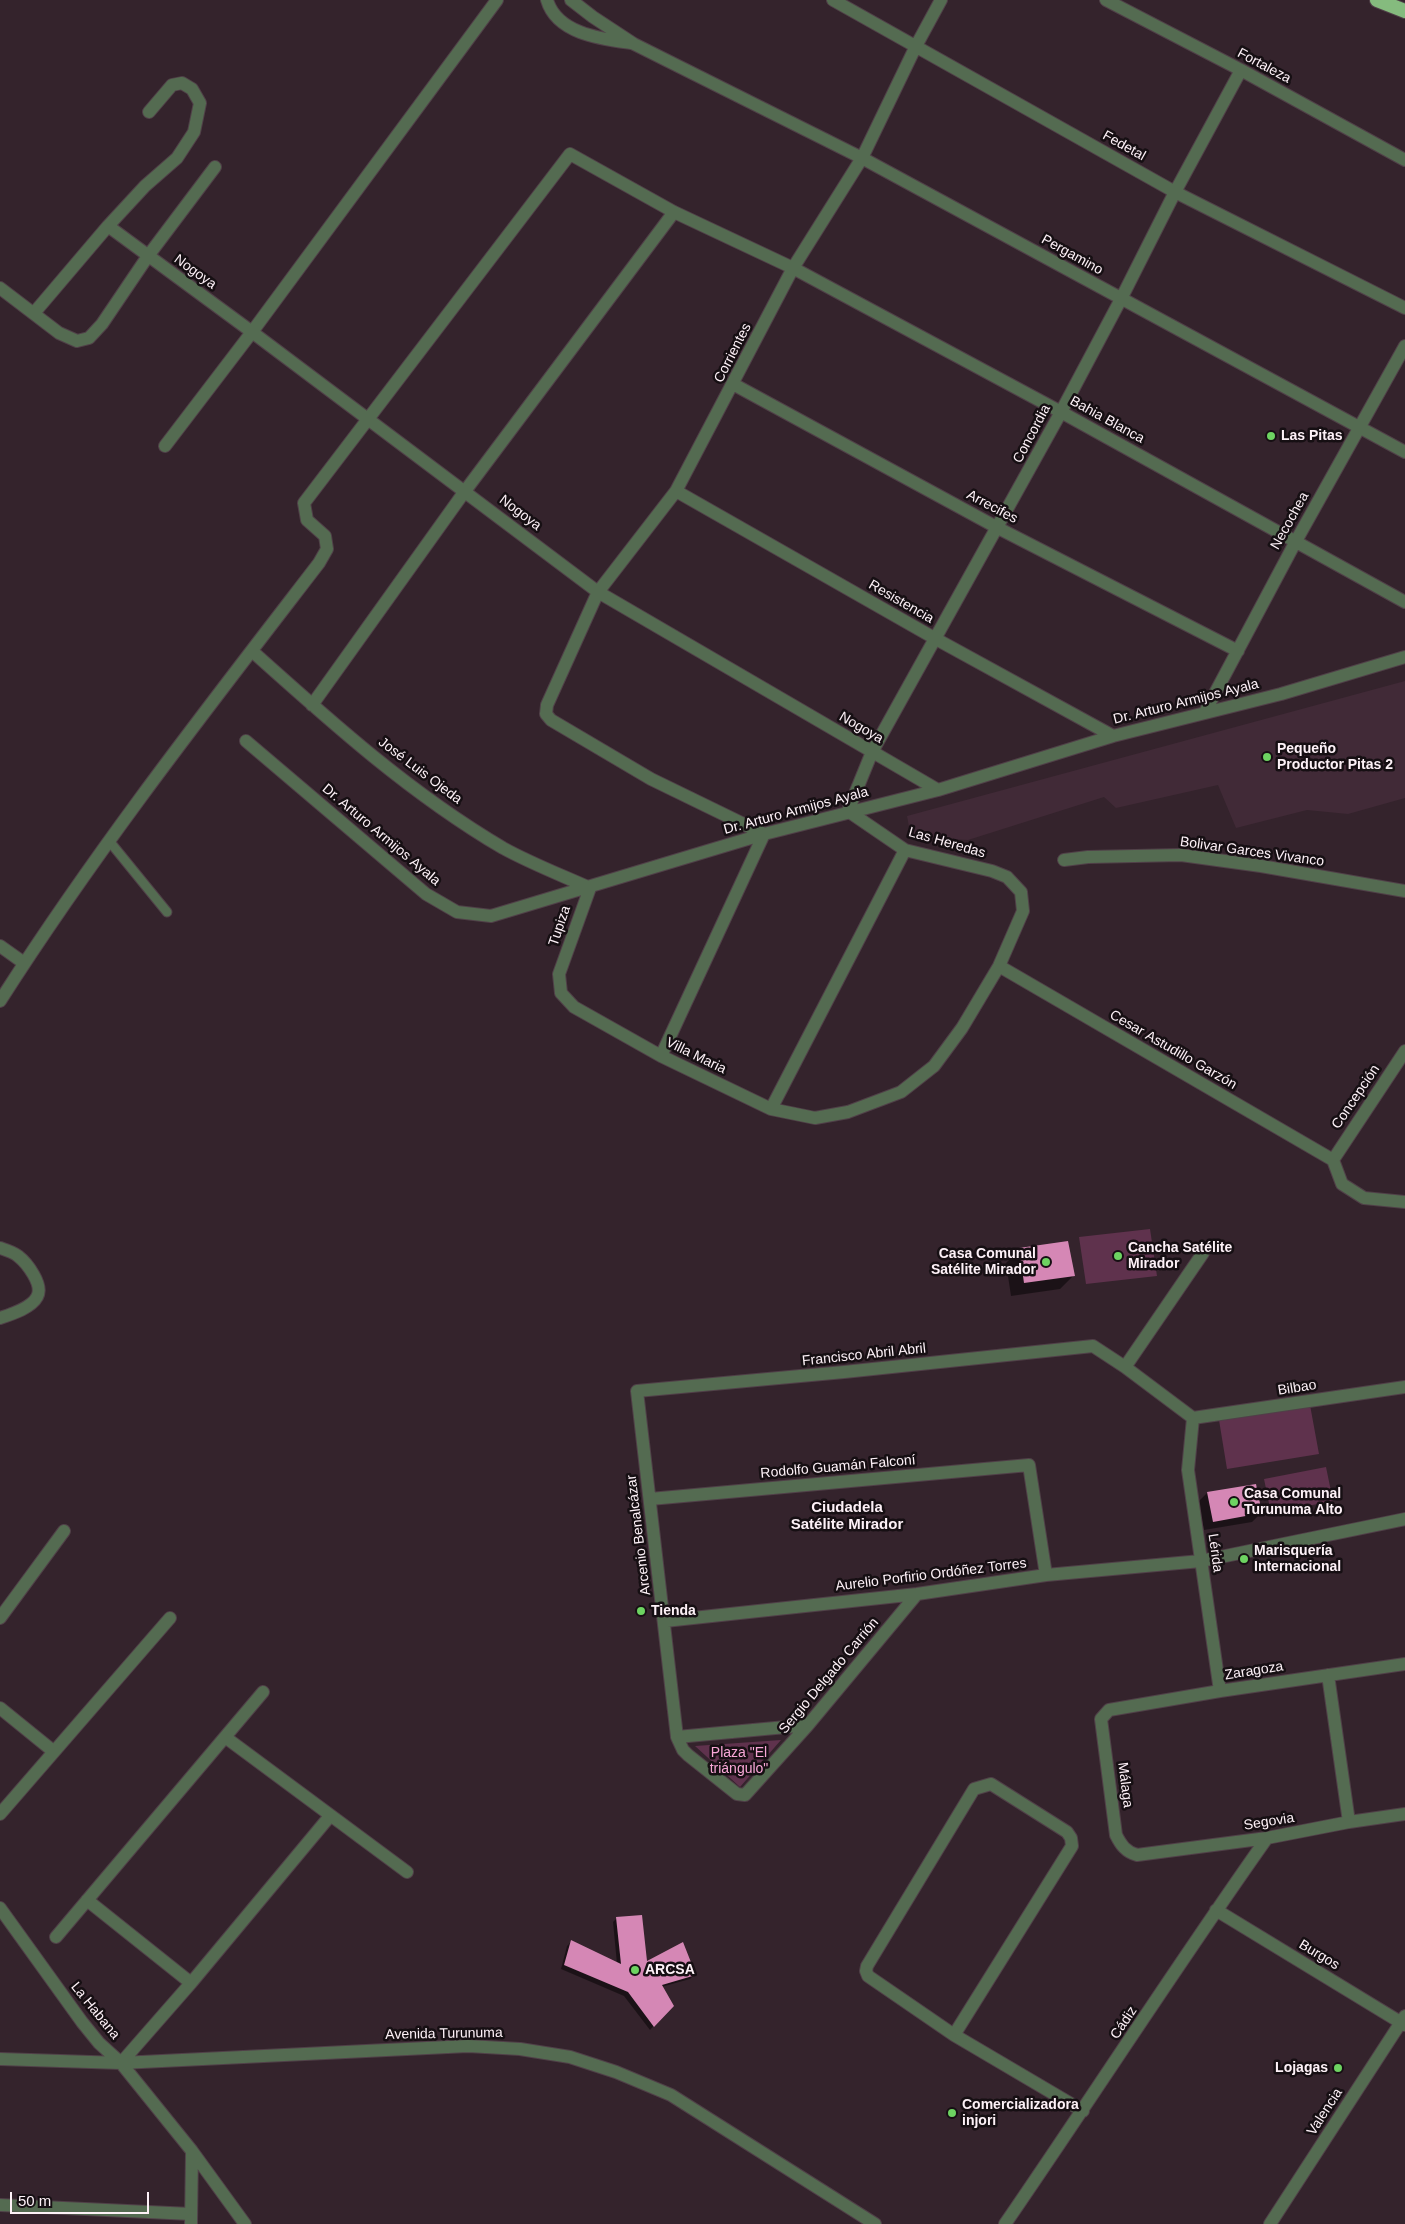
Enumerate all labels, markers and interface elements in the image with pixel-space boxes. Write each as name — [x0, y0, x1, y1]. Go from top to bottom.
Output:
street label: Fortaleza — [1234, 45, 1294, 87]
street label: Fedetal — [1100, 127, 1148, 165]
street label: Pergamino — [1038, 231, 1106, 279]
street label: Nogoya — [171, 251, 219, 293]
street label: Corrientes — [711, 320, 755, 386]
street label: Bahia Blanca — [1067, 393, 1147, 447]
street label: Concordia — [1010, 402, 1054, 466]
place label: Las Pitas — [1281, 428, 1342, 444]
marker: Las Pitas — [1265, 430, 1277, 442]
street label: Arrecifes — [964, 487, 1020, 527]
street label: Necochea — [1267, 489, 1313, 553]
street label: Nogoya — [496, 492, 544, 534]
street label: Resistencia — [865, 577, 937, 627]
street label: Dr. Arturo Armijos Ayala — [1112, 676, 1260, 728]
street label: Nogoya — [836, 709, 886, 747]
street label: José Luis Ojeda — [375, 734, 465, 808]
place label: Pequeño Productor Pitas 2 — [1277, 741, 1393, 774]
marker: Pequeño Productor Pitas 2 — [1261, 751, 1273, 763]
street label: Dr. Arturo Armijos Ayala — [318, 781, 444, 889]
street label: Dr. Arturo Armijos Ayala — [722, 784, 870, 838]
street label: Las Heredas — [907, 824, 987, 862]
street label: Bolivar Garces Vivanco — [1179, 834, 1325, 870]
street label: Tupiza — [545, 904, 575, 948]
street label: Cesar Astudillo Garzón — [1106, 1007, 1240, 1093]
street label: Villa Maria — [663, 1034, 729, 1078]
street label: Concepción — [1328, 1062, 1384, 1132]
place label: Cancha Satélite Mirador — [1128, 1240, 1232, 1272]
place label: Casa Comunal Satélite Mirador — [931, 1246, 1036, 1278]
marker: Cancha Satélite Mirador — [1112, 1250, 1124, 1262]
marker: Casa Comunal Satélite Mirador — [1040, 1256, 1052, 1268]
street label: Francisco Abril Abril — [801, 1340, 927, 1370]
street label: Bilbao — [1276, 1377, 1318, 1399]
street label: Rodolfo Guamán Falconí — [760, 1452, 916, 1482]
street label: Arcenio Benalcázar — [623, 1474, 655, 1596]
place label: Casa Comunal Turunuma Alto — [1244, 1486, 1343, 1518]
marker: Casa Comunal Turunuma Alto — [1228, 1496, 1240, 1508]
district label: Ciudadela Satélite Mirador — [791, 1499, 903, 1534]
street label: Lérida — [1204, 1533, 1226, 1573]
place label: Marisquería Internacional — [1254, 1543, 1341, 1575]
marker: Marisquería Internacional — [1238, 1553, 1250, 1565]
street label: Aurelio Porfirio Ordóñez Torres — [835, 1555, 1027, 1595]
place label: Tienda — [651, 1603, 696, 1619]
marker: Tienda — [635, 1605, 647, 1617]
street label: Sergio Delgado Carrión — [776, 1615, 882, 1737]
street label: Zaragoza — [1223, 1658, 1285, 1684]
park label: Plaza "El triángulo" — [710, 1745, 768, 1778]
street label: Málaga — [1114, 1761, 1136, 1809]
street label: Segovia — [1243, 1810, 1295, 1834]
street label: Burgos — [1296, 1936, 1342, 1974]
place label: ARCSA — [645, 1962, 695, 1978]
marker: ARCSA — [629, 1964, 641, 1976]
street label: La Habana — [67, 1979, 123, 2043]
street label: Cádiz — [1107, 2003, 1141, 2043]
street label: Avenida Turunuma — [385, 2025, 503, 2043]
place label: Lojagas — [1275, 2060, 1328, 2076]
marker: Lojagas — [1332, 2062, 1344, 2074]
street label: Valencia — [1304, 2085, 1346, 2139]
place label: Comercializadora injori — [962, 2097, 1079, 2130]
marker: Comercializadora injori — [946, 2107, 958, 2119]
scale bar — [12, 2182, 151, 2214]
text: 50 m — [18, 2192, 51, 2209]

